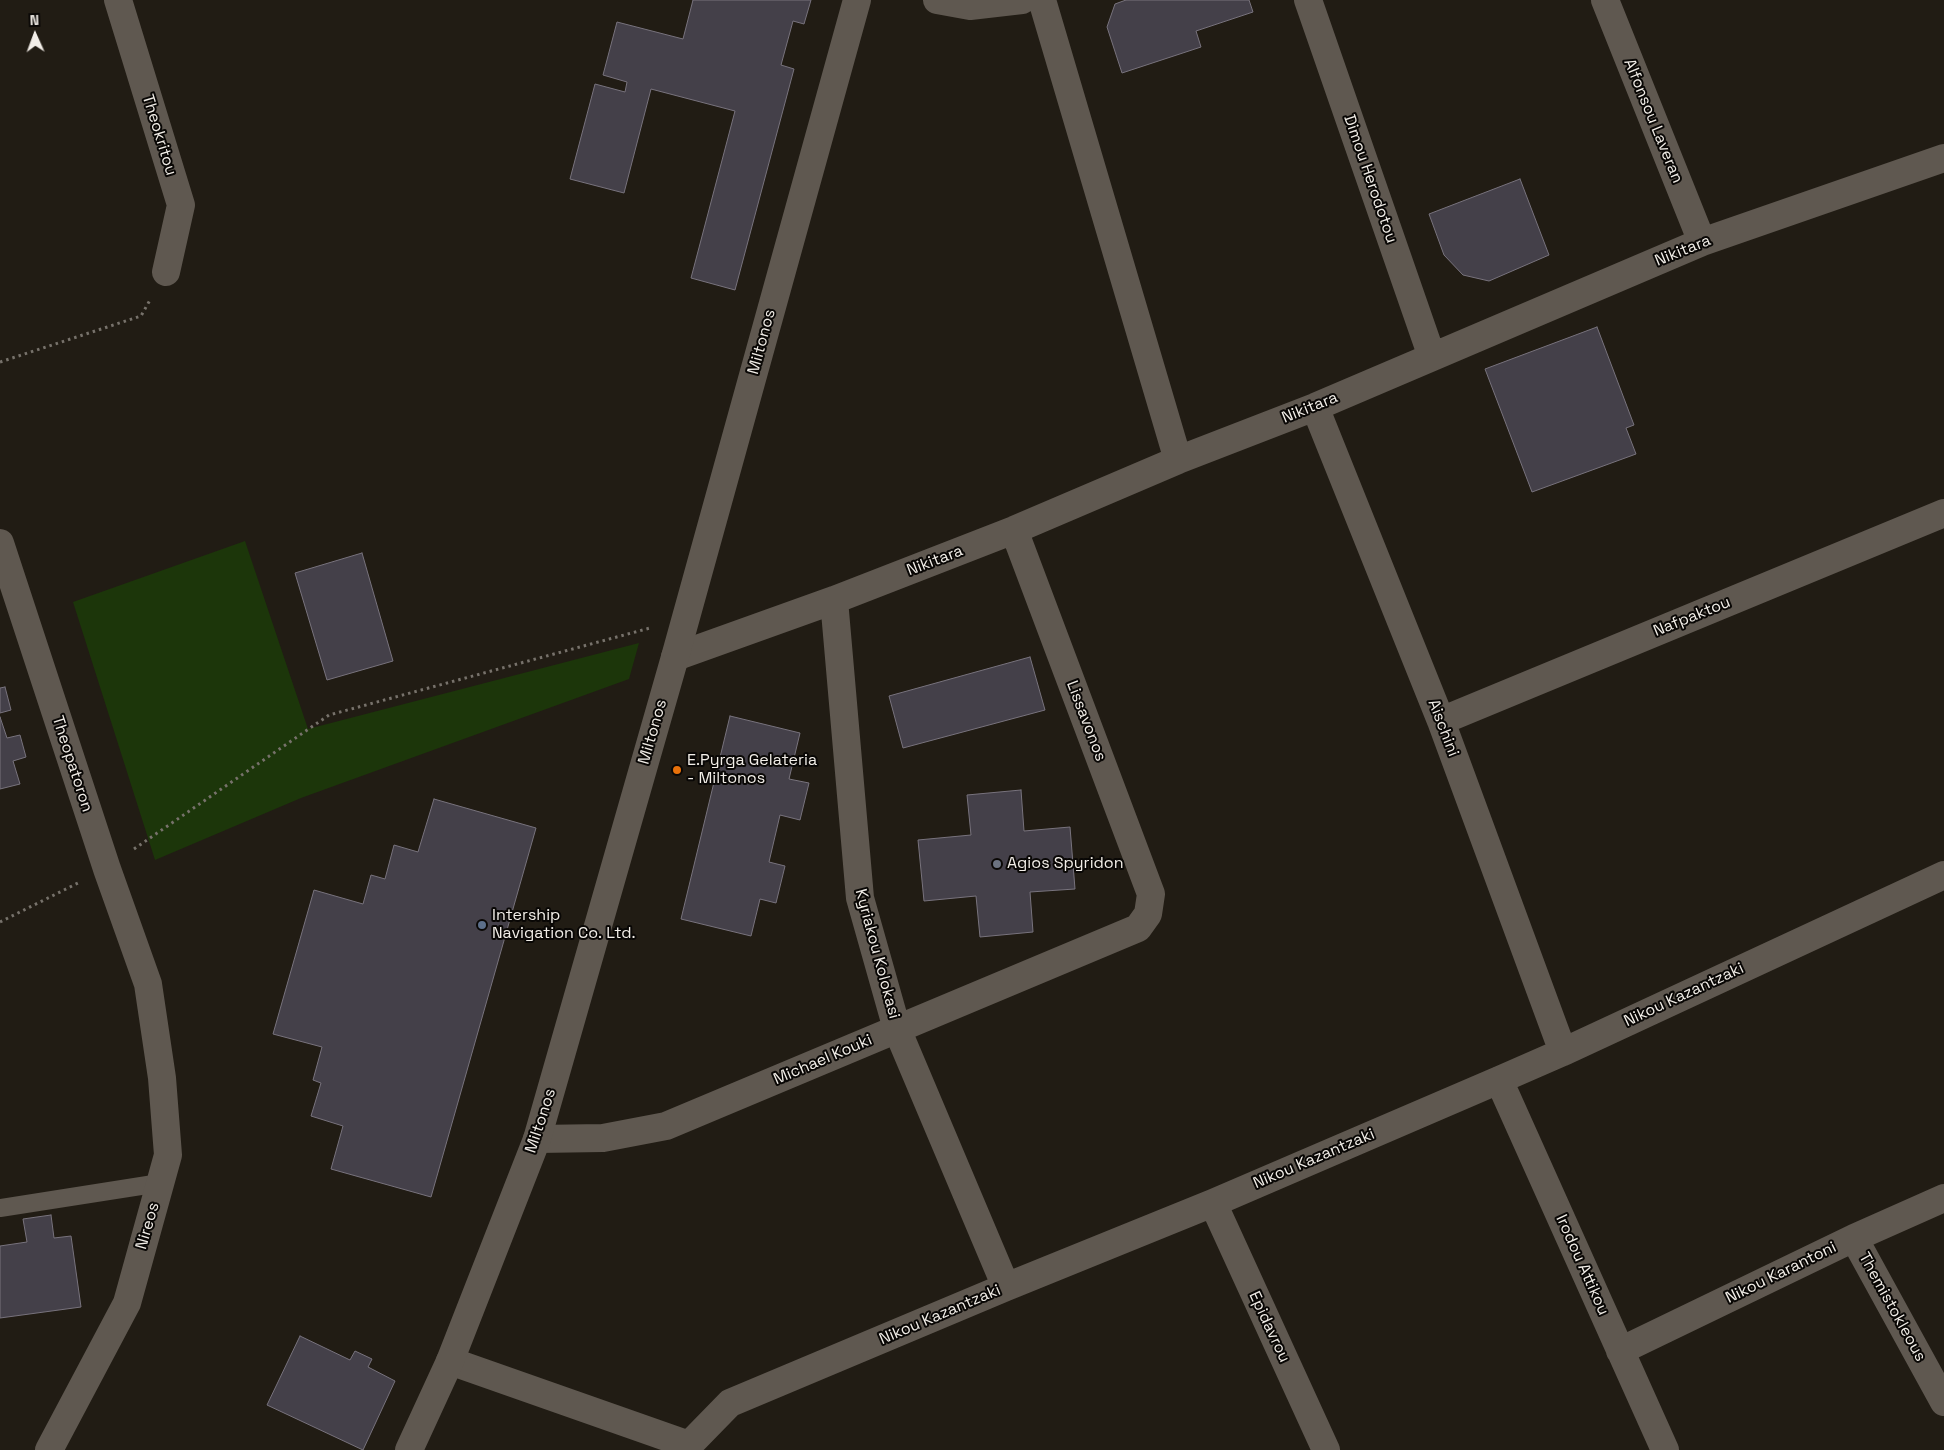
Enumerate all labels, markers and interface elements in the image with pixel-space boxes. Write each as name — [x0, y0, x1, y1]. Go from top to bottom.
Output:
north arrow — [10, 10, 60, 60]
text: N — [29, 11, 39, 29]
street label: Alfonsou Laveran — [1619, 56, 1687, 186]
street label: Theokritou — [138, 92, 180, 178]
street label: Dimou Herodotou — [1339, 112, 1401, 246]
street label: Nikitara — [1652, 231, 1714, 271]
street label: Miltonos — [744, 307, 780, 377]
street label: Nikitara — [1279, 388, 1341, 428]
street label: Nikitara — [904, 542, 966, 580]
street label: Nafpaktou — [1651, 593, 1733, 641]
street label: Lissavonos — [1062, 678, 1110, 764]
street label: Miltonos — [635, 697, 671, 767]
street label: Aischini — [1423, 697, 1463, 759]
street label: Theopatoron — [47, 713, 97, 815]
place label: E.Pyrga Gelateria - Miltonos — [687, 751, 817, 789]
marker: E.Pyrga Gelateria - Miltonos — [671, 764, 683, 776]
place label: Agios Spyridon — [1007, 854, 1124, 874]
marker: Agios Spyridon — [991, 858, 1003, 870]
street label: Kyriakou Kolokasi — [850, 887, 904, 1021]
place label: Intership Navigation Co. Ltd. — [492, 906, 636, 944]
marker: Intership Navigation Co. Ltd. — [476, 919, 488, 931]
street label: Nikou Kazantzaki — [1621, 959, 1747, 1031]
street label: Michael Kouki — [771, 1031, 875, 1089]
street label: Miltonos — [522, 1086, 560, 1156]
street label: Nikou Kazantzaki — [1250, 1125, 1378, 1193]
street label: Nireos — [132, 1200, 164, 1252]
street label: Irodou Attikou — [1551, 1212, 1613, 1318]
street label: Nikou Karantoni — [1723, 1238, 1839, 1308]
street label: Themistokleous — [1854, 1249, 1930, 1365]
street label: Nikou Kazantzaki — [876, 1281, 1004, 1349]
street label: Epidavrou — [1244, 1288, 1294, 1366]

